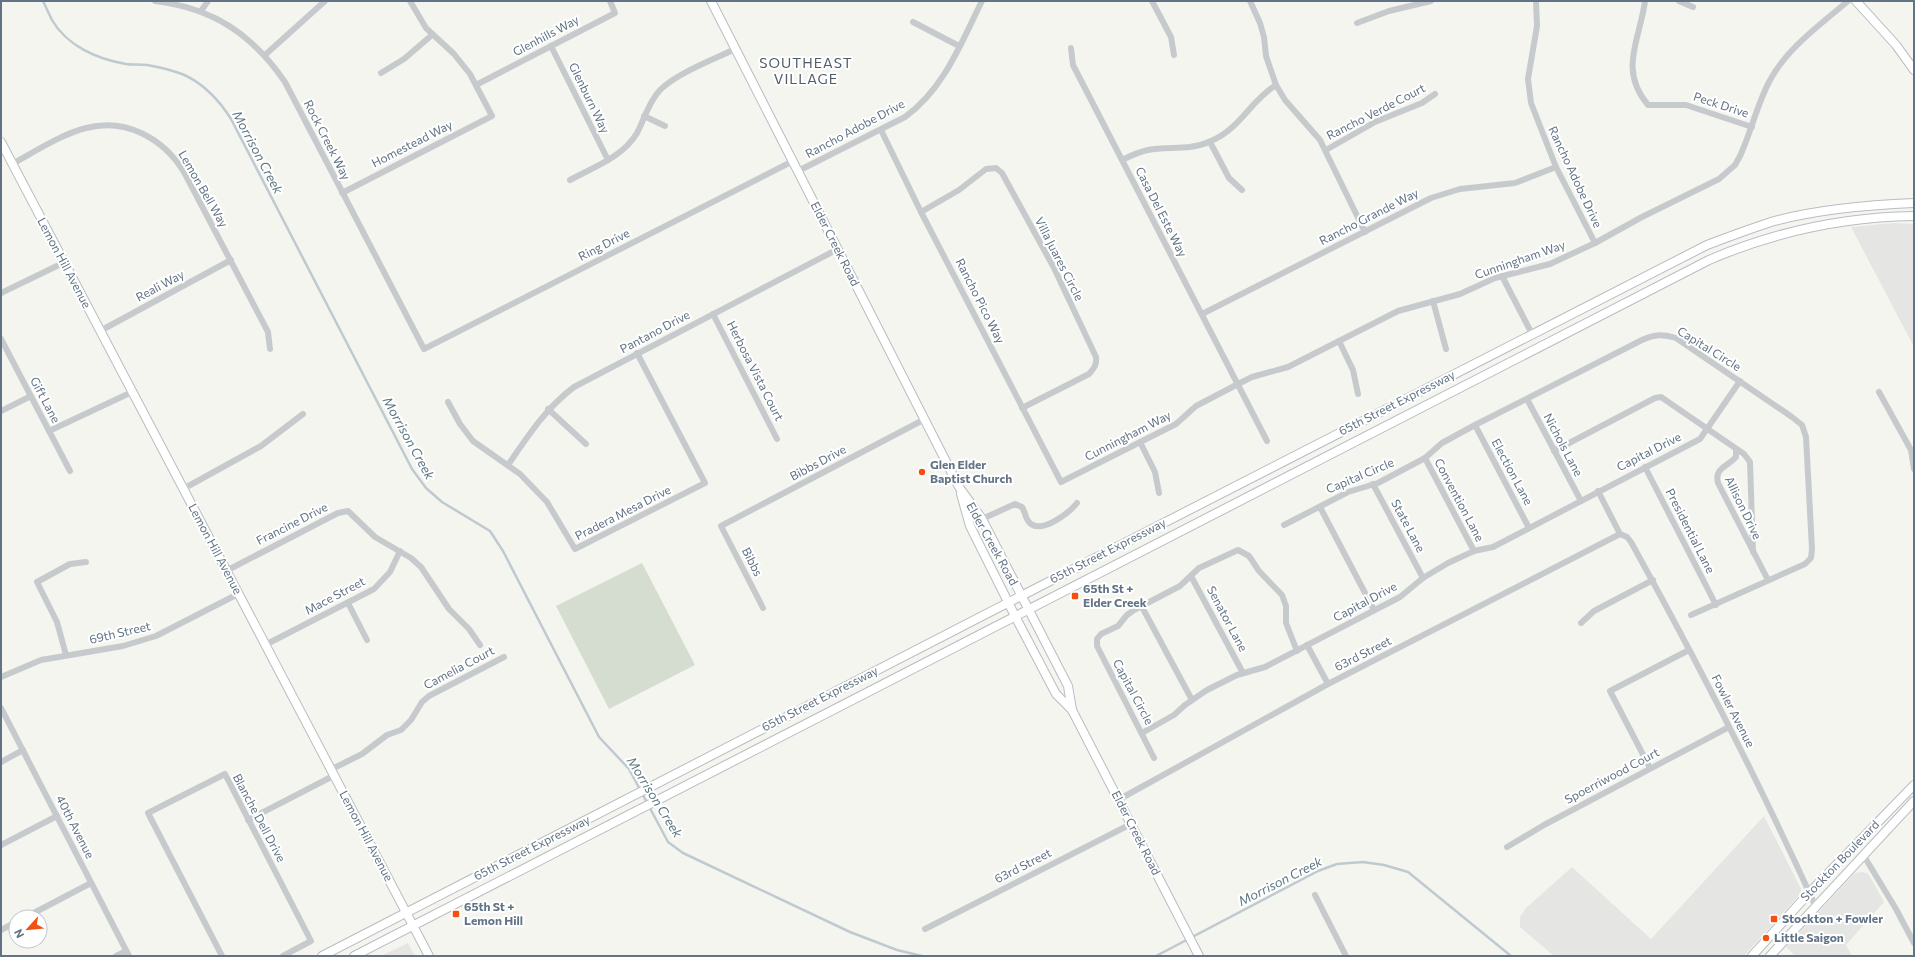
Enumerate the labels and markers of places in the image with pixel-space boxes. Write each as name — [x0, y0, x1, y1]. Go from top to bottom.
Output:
place label: Glen Elder Baptist Church — [930, 457, 1012, 485]
marker: Glen Elder Baptist Church — [917, 467, 927, 477]
place label: 65th St + Elder Creek — [1083, 581, 1147, 609]
marker: 65th St + Elder Creek — [1070, 591, 1080, 601]
place label: 65th St + Lemon Hill — [464, 899, 523, 927]
marker: 65th St + Lemon Hill — [451, 909, 461, 919]
place label: Stockton + Fowler — [1782, 911, 1883, 925]
marker: Stockton + Fowler — [1769, 914, 1779, 924]
place label: Little Saigon — [1774, 930, 1844, 944]
marker: Little Saigon — [1761, 933, 1771, 943]

